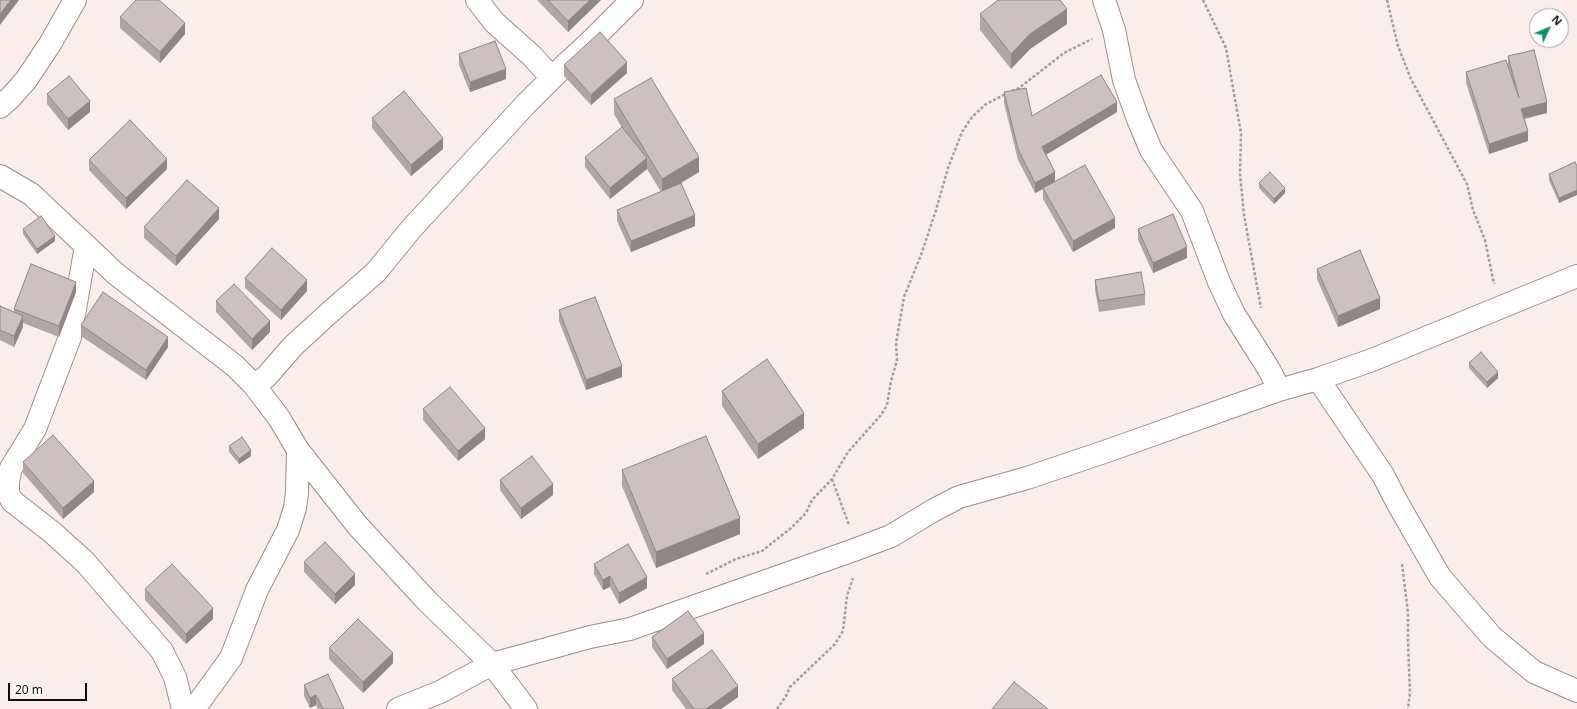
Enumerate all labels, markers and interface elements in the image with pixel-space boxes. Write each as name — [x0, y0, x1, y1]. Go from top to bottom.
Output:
north arrow — [1529, 8, 1569, 48]
text: N — [1549, 12, 1566, 28]
scale bar — [10, 675, 89, 701]
text: 20 m — [15, 681, 43, 698]

